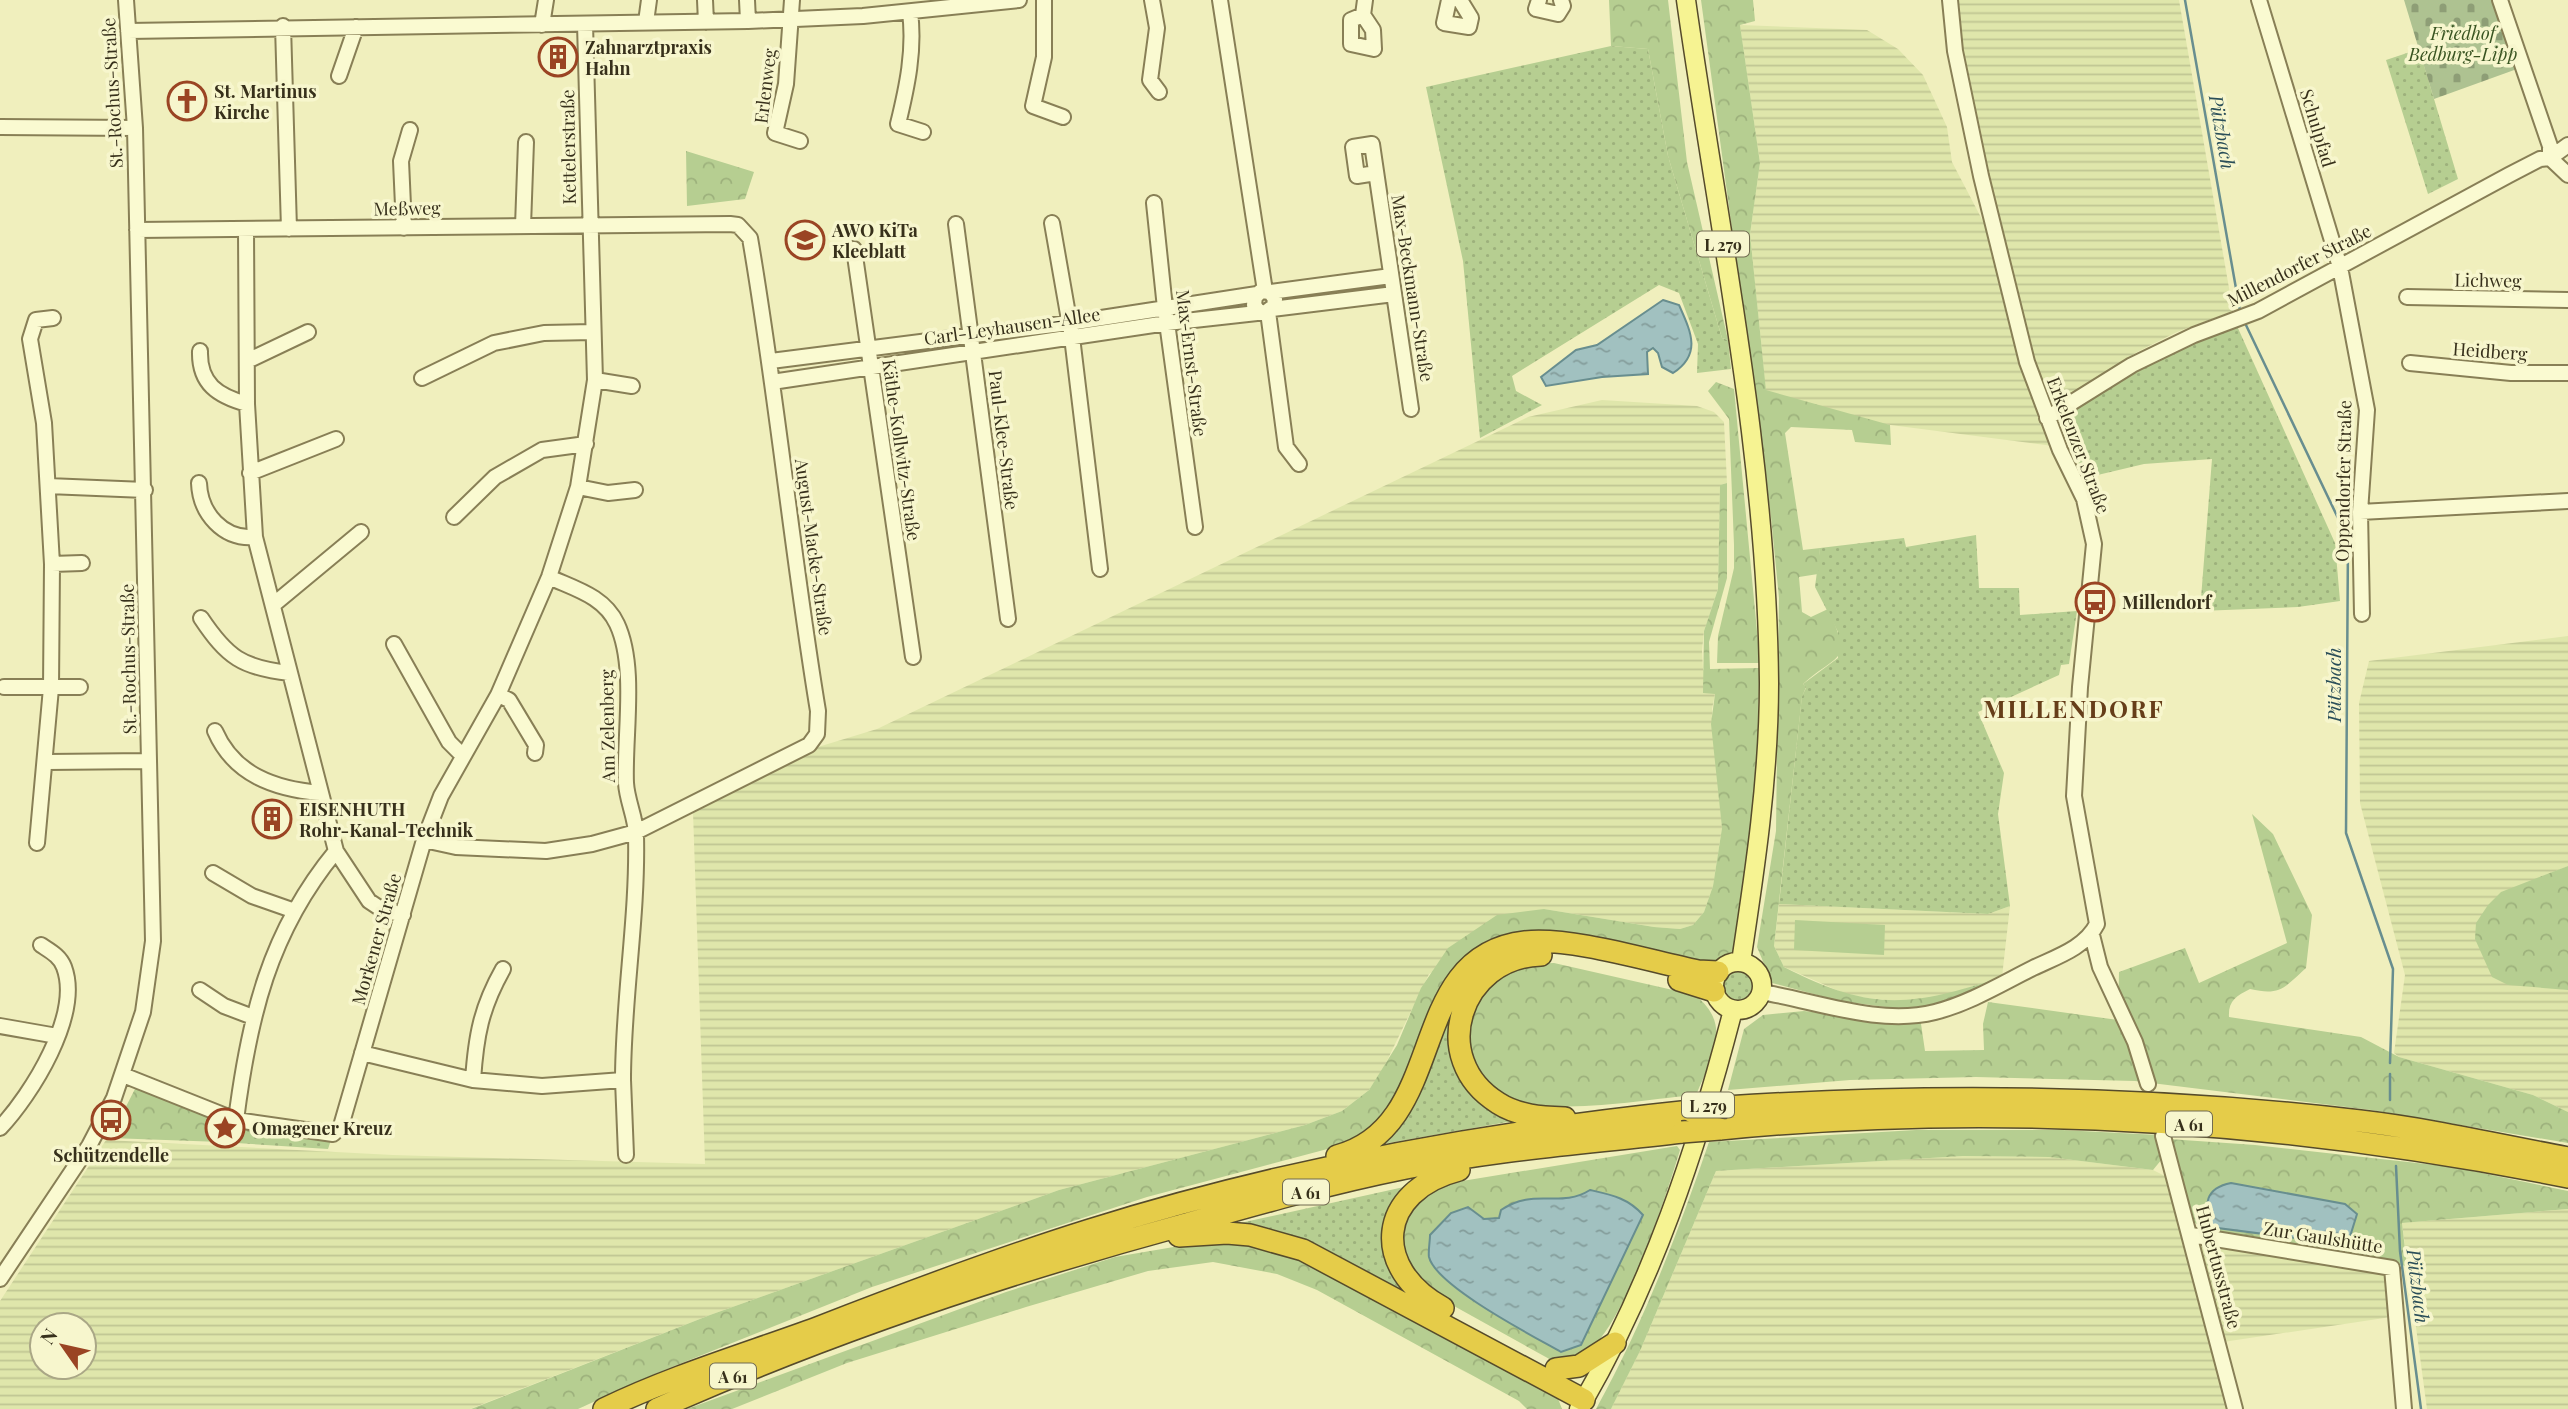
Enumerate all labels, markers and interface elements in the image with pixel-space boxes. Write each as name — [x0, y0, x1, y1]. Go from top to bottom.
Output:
street label: St.-Rochus-Straße — [96, 17, 128, 169]
park label: Friedhof Bedburg-Lipp — [2408, 21, 2517, 66]
place label: Zahnarztpraxis Hahn — [585, 35, 712, 80]
building icon: Zahnarztpraxis Hahn — [537, 36, 579, 78]
street label: Erlenweg — [748, 47, 782, 125]
place label: St. Martinus Kirche — [214, 79, 317, 124]
church icon: St. Martinus Kirche — [166, 80, 208, 122]
street label: Schulpfad — [2295, 86, 2341, 171]
street label: Kettelerstraße — [555, 89, 581, 205]
water label: Pützbach — [2204, 92, 2242, 171]
street label: Max-Beckmann-Straße — [1386, 193, 1440, 383]
street label: Meßweg — [373, 195, 441, 221]
place label: AWO KiTa Kleeblatt — [831, 218, 919, 263]
street label: Millendorfer Straße — [2223, 218, 2375, 312]
school or university icon: AWO KiTa Kleeblatt — [784, 219, 826, 261]
road number: L 279 — [1697, 232, 1749, 256]
street label: Lichweg — [2454, 267, 2522, 293]
street label: Max-Ernst-Straße — [1171, 288, 1213, 438]
street label: Carl-Leyhausen-Allee — [922, 302, 1102, 350]
street label: Heidberg — [2452, 336, 2529, 366]
street label: Käthe-Kollwitz-Straße — [877, 358, 927, 542]
street label: Paul-Klee-Straße — [984, 369, 1024, 511]
street label: Erkelenzer Straße — [2042, 373, 2116, 517]
street label: Oppendorfer Straße — [2330, 400, 2356, 562]
street label: August-Macke-Straße — [790, 456, 838, 637]
bus stop icon: Millendorf — [2074, 581, 2116, 623]
street label: St.-Rochus-Straße — [115, 583, 141, 735]
place label: Millendorf — [2122, 590, 2213, 614]
water label: Pützbach — [2320, 648, 2346, 723]
street label: Am Zelenberg — [594, 669, 620, 784]
district label: MILLENDORF — [1983, 692, 2165, 724]
place label: EISENHUTH Rohr-Kanal-Technik — [299, 797, 474, 842]
building icon: EISENHUTH Rohr-Kanal-Technik — [251, 798, 293, 840]
street label: Morkener Straße — [346, 870, 406, 1008]
road number: L 279 — [1682, 1092, 1734, 1118]
bus stop icon: Schützendelle — [90, 1099, 132, 1141]
place icon: Omagener Kreuz — [204, 1107, 246, 1149]
road number: A 61 — [2166, 1112, 2212, 1136]
place label: Omagener Kreuz — [252, 1116, 392, 1140]
place label: Schützendelle — [53, 1143, 169, 1167]
road number: A 61 — [1283, 1180, 1329, 1204]
street label: Hubertusstraße — [2191, 1203, 2247, 1331]
street label: Zur Gaulshütte — [2262, 1216, 2384, 1258]
water label: Pützbach — [2401, 1246, 2436, 1325]
north arrow — [28, 1311, 98, 1381]
text: N — [33, 1323, 63, 1349]
road number: A 61 — [710, 1364, 756, 1388]

